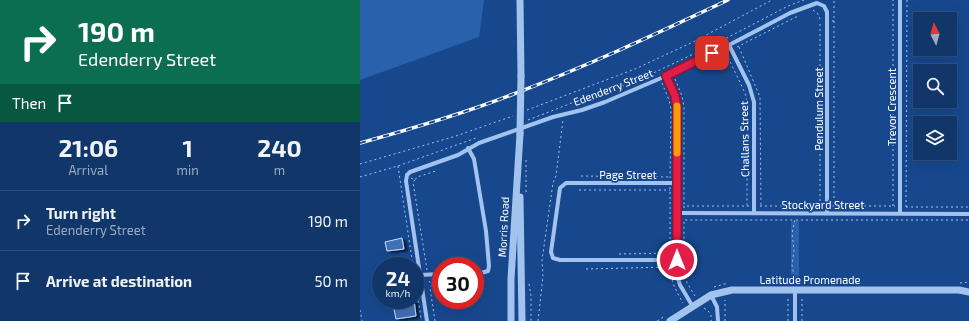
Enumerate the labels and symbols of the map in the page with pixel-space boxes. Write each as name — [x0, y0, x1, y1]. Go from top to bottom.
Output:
north arrow — [913, 12, 957, 56]
pin — [695, 36, 729, 70]
street label: Edenderry Street — [571, 66, 655, 108]
street label: Pendulum Street — [812, 67, 825, 151]
street label: Trevor Crescent — [885, 68, 898, 146]
street label: Challans Street — [737, 101, 751, 177]
street label: Page Street — [599, 168, 657, 181]
street label: Morris Road — [495, 196, 511, 258]
street label: Stockyard Street — [782, 198, 864, 211]
position arrow — [656, 239, 698, 281]
speed limit sign: 30 — [432, 257, 484, 309]
street label: Latitude Promenade — [760, 273, 861, 286]

